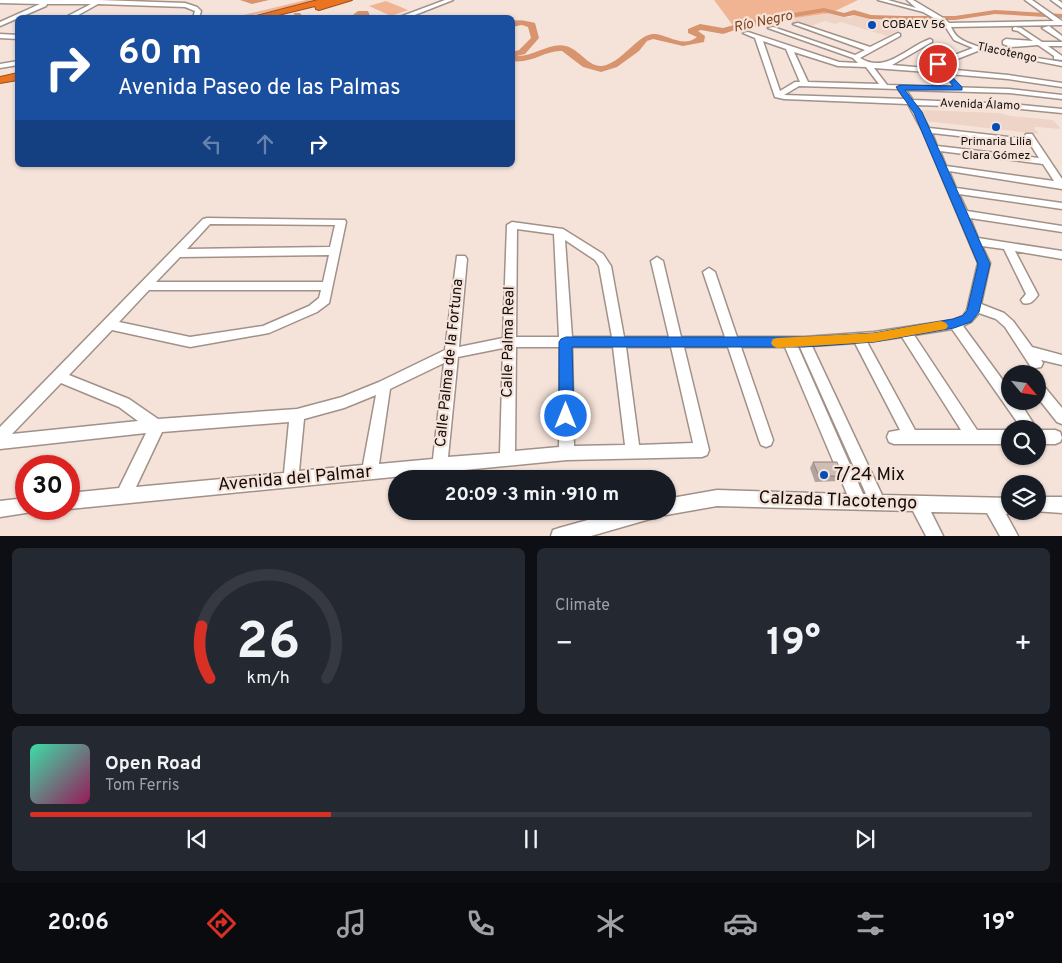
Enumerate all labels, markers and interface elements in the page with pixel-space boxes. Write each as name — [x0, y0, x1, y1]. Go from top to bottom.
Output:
water label: Río Negro — [732, 7, 795, 37]
place label: COBAEV 56 — [882, 17, 945, 33]
marker: COBAEV 56 — [866, 19, 878, 31]
text: 60 m — [118, 32, 202, 76]
icon: right — [35, 35, 100, 100]
street label: Tlacotengo — [976, 39, 1039, 67]
pin — [917, 43, 959, 85]
icon: arrive — [924, 50, 952, 78]
text: Avenida Paseo de las Palmas — [118, 75, 400, 102]
street label: Avenida Álamo — [940, 96, 1021, 114]
marker: Primaria Lilia Clara Gómez — [990, 121, 1002, 133]
icon: left — [198, 130, 226, 158]
icon: ahead — [251, 130, 279, 158]
icon: right — [304, 130, 332, 158]
place label: Primaria Lilia Clara Gómez — [961, 134, 1031, 164]
street label: Calle Palma de la Fortuna — [432, 278, 468, 448]
street label: Calle Palma Real — [499, 286, 519, 398]
north arrow — [1001, 365, 1046, 410]
map controls — [1001, 365, 1046, 520]
position arrow — [539, 389, 591, 441]
button: search — [1001, 420, 1046, 465]
speed limit sign: 30 — [15, 455, 80, 520]
street label: Avenida del Palmar — [217, 461, 373, 497]
place label: 7/24 Mix — [834, 464, 905, 487]
marker: 7/24 Mix — [818, 469, 830, 481]
button: layers — [1001, 475, 1046, 520]
text: 20:09 · 3 min · 910 m — [445, 483, 619, 507]
street label: Calzada Tlacotengo — [758, 487, 918, 515]
text: Climate — [555, 596, 610, 616]
text: 26 — [237, 611, 300, 677]
text: 19° — [766, 620, 821, 669]
text: − — [555, 627, 573, 663]
text: + — [1014, 627, 1032, 663]
text: km/h — [247, 667, 290, 690]
text: Open Road — [105, 752, 201, 776]
text: Tom Ferris — [105, 776, 179, 796]
icon: previous — [183, 825, 211, 853]
icon: pause — [517, 825, 545, 853]
icon: next — [851, 825, 879, 853]
icon: directions — [204, 906, 239, 941]
icon: music — [334, 906, 369, 941]
icon: phone — [463, 906, 498, 941]
icon: climate — [593, 906, 628, 941]
icon: car — [723, 906, 758, 941]
icon: filters — [853, 906, 888, 941]
text: 20:06 — [47, 910, 109, 937]
text: 19° — [983, 910, 1015, 937]

